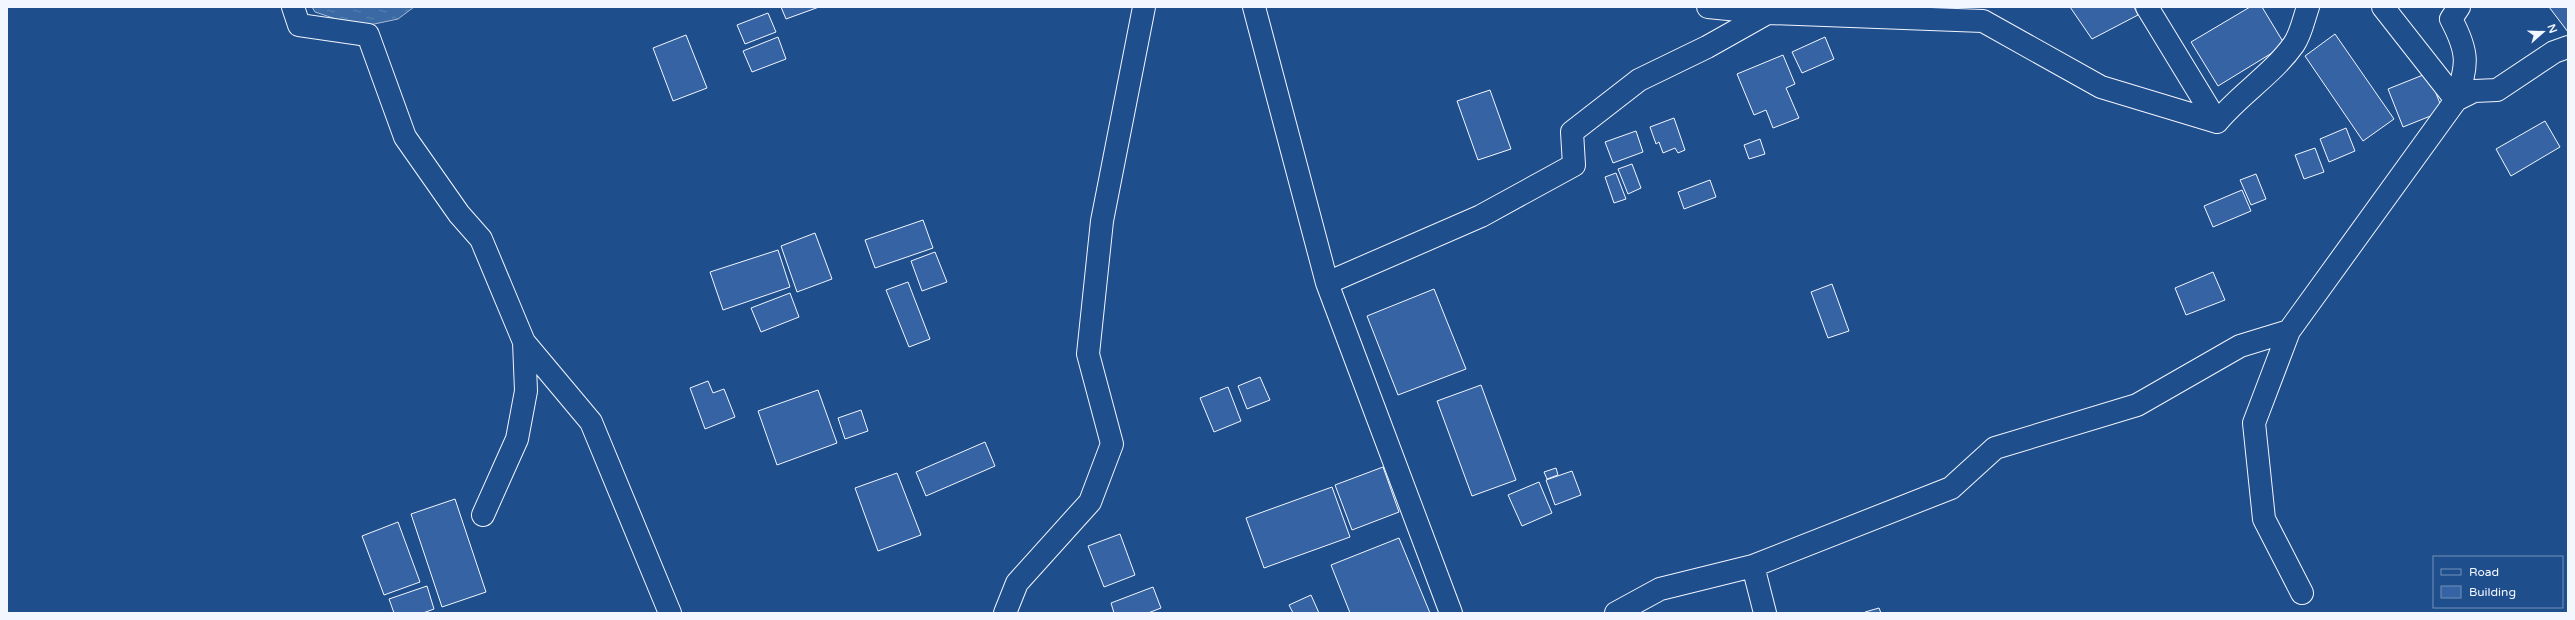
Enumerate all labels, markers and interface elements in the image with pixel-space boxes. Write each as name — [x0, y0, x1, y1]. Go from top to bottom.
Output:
north arrow — [2523, 12, 2563, 52]
text: N — [2544, 22, 2560, 35]
legend — [2433, 556, 2563, 608]
text: Road — [2469, 565, 2499, 579]
text: Building — [2469, 585, 2516, 599]

